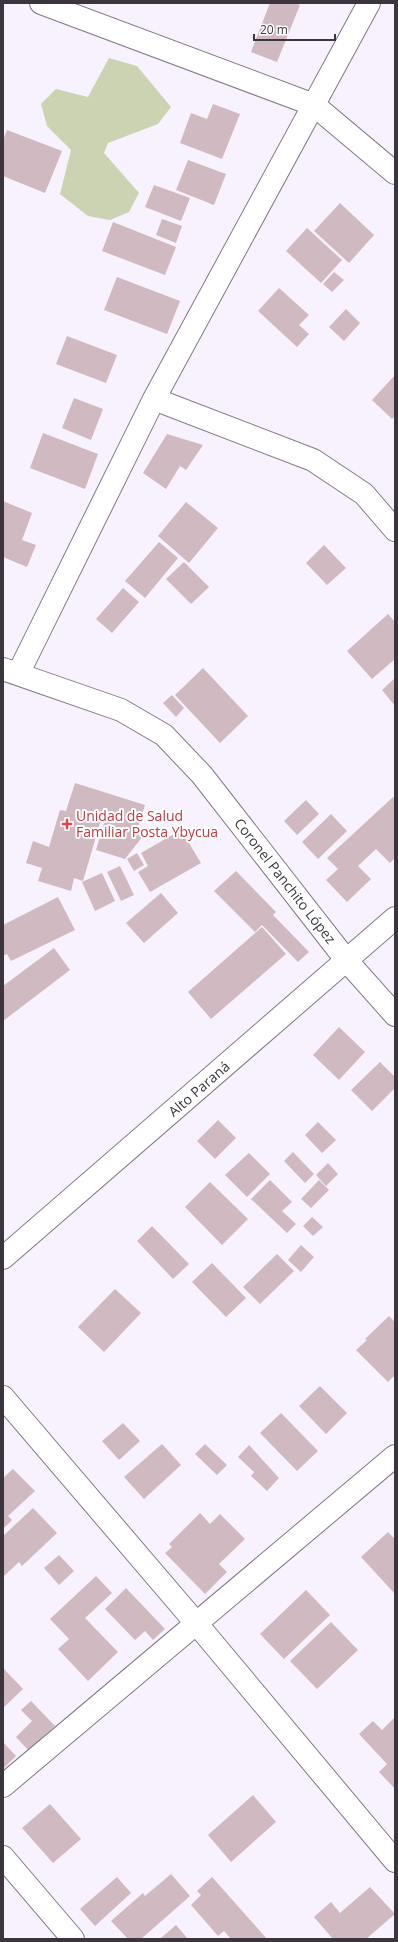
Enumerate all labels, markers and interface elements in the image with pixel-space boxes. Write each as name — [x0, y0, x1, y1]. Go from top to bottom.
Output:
scale bar — [254, 16, 335, 42]
text: 20 m — [260, 21, 288, 38]
place label: Unidad de Salud Familiar Posta Ybycua — [76, 806, 218, 841]
street label: Coronel Panchito López — [230, 814, 341, 948]
marker: Unidad de Salud Familiar Posta Ybycua — [61, 818, 73, 830]
street label: Alto Paraná — [164, 1057, 233, 1121]

